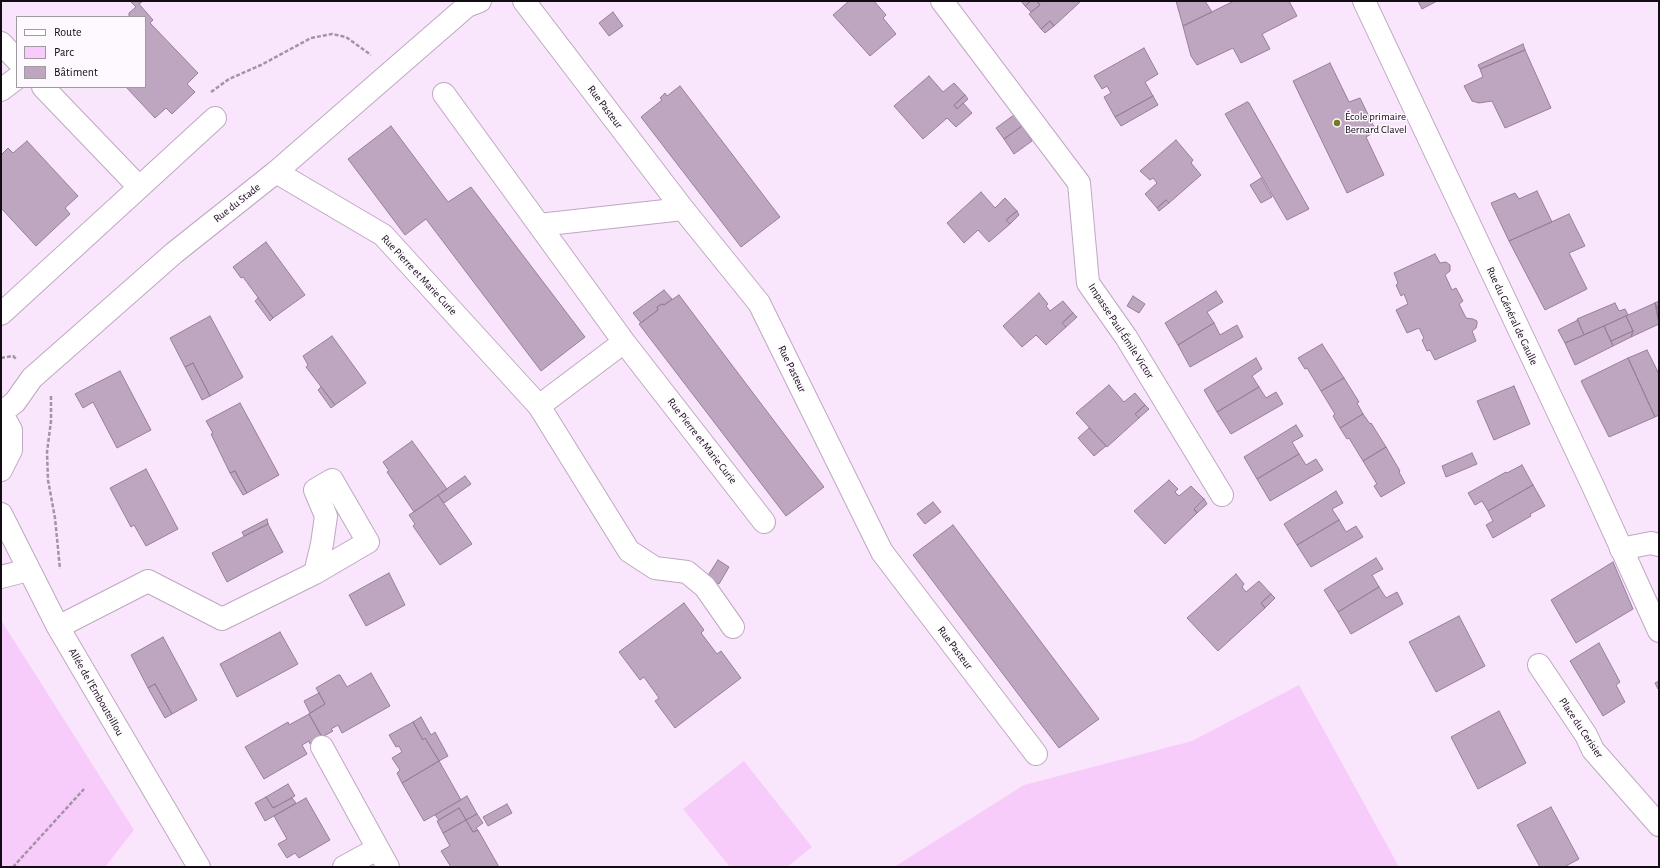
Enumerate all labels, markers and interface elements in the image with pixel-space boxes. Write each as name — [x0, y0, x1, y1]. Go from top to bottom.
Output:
legend — [16, 16, 146, 88]
text: Route — [54, 26, 81, 38]
text: Parc — [54, 46, 74, 58]
text: Bâtiment — [54, 66, 98, 78]
street label: Rue Pasteur — [585, 83, 625, 131]
place label: École primaire Bernard Clavel — [1345, 110, 1407, 136]
marker: École primaire Bernard Clavel — [1332, 118, 1342, 128]
street label: Rue du Stade — [211, 181, 263, 225]
street label: Rue Pierre et Marie Curie — [378, 232, 460, 318]
street label: Rue du Général de Gaulle — [1483, 265, 1541, 367]
street label: Impasse Paul-Émile Victor — [1085, 281, 1157, 381]
street label: Rue Pasteur — [775, 343, 809, 395]
street label: Rue Pierre et Marie Curie — [664, 395, 740, 487]
street label: Rue Pasteur — [935, 624, 975, 672]
street label: Allée de l'Embouteillou — [66, 646, 126, 738]
street label: Place du Cerisier — [1556, 695, 1606, 761]

